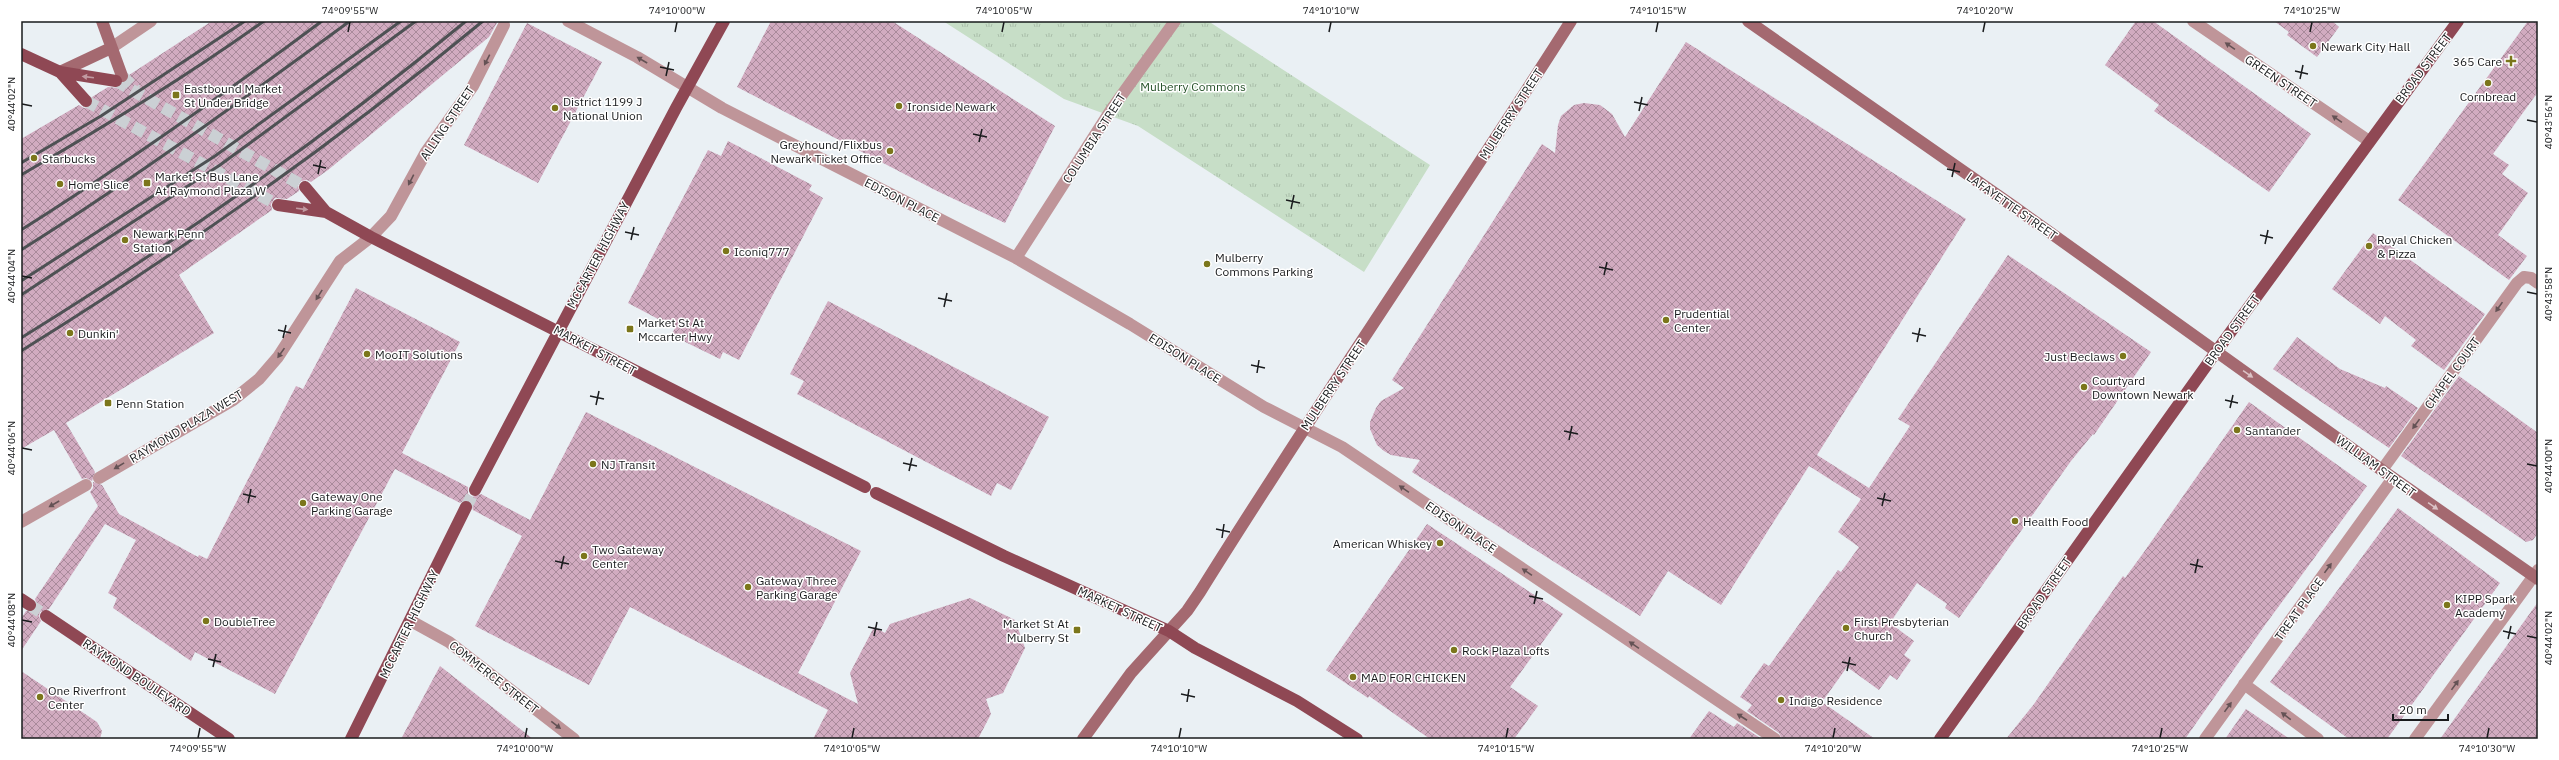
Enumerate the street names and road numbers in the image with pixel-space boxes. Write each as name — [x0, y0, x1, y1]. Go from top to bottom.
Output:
street label: BROAD STREET — [2392, 30, 2454, 106]
street label: GREEN STREET — [2242, 51, 2320, 111]
street label: MULBERRY STREET — [1476, 65, 1546, 162]
street label: ALLING STREET — [417, 83, 477, 163]
street label: COLUMBIA STREET — [1059, 90, 1129, 186]
street label: LAFAYETTE STREET — [1964, 169, 2060, 243]
street label: EDISON PLACE — [862, 175, 942, 225]
street label: MCCARTER HIGHWAY — [563, 199, 633, 311]
street label: BROAD STREET — [2201, 291, 2263, 369]
street label: MARKET STREET — [551, 322, 639, 378]
street label: EDISON PLACE — [1146, 330, 1224, 386]
street label: CHAPEL COURT — [2421, 334, 2483, 412]
street label: MULBERRY STREET — [1297, 337, 1369, 433]
street label: RAYMOND PLAZA WEST — [127, 386, 245, 466]
street label: WILLIAM STREET — [2333, 432, 2419, 500]
street label: EDISON PLACE — [1423, 498, 1499, 556]
street label: BROAD STREET — [2014, 554, 2074, 632]
street label: MCCARTER HIGHWAY — [376, 567, 442, 681]
street label: TREAT PLACE — [2271, 575, 2327, 643]
street label: MARKET STREET — [1075, 583, 1165, 635]
street label: RAYMOND BOULEVARD — [80, 635, 194, 719]
street label: COMMERCE STREET — [446, 637, 542, 717]

